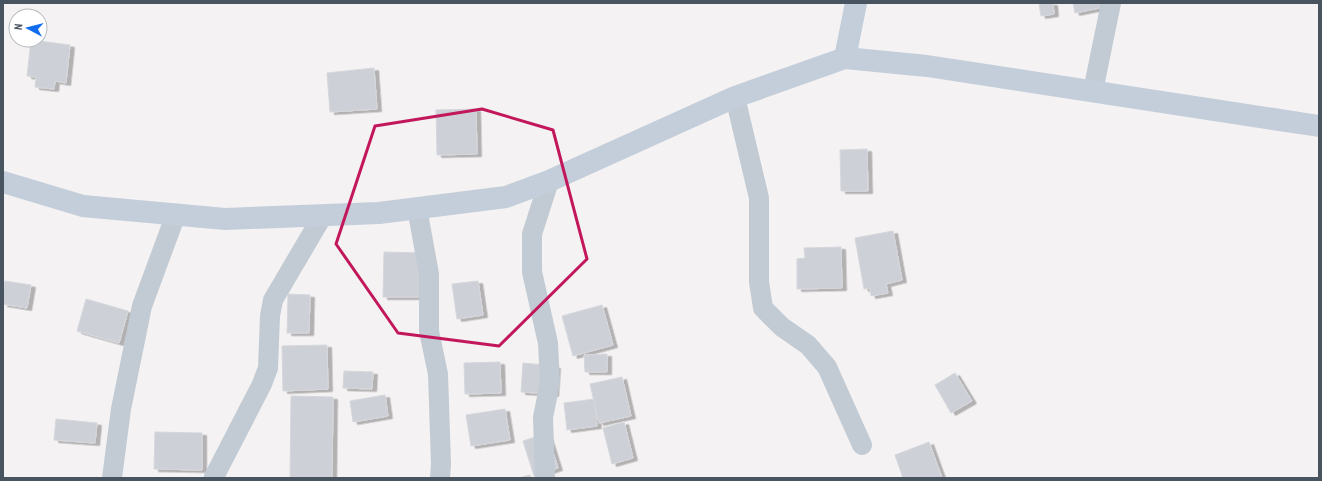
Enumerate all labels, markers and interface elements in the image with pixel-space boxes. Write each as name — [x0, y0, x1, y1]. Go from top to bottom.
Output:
north arrow — [8, 8, 48, 48]
text: N — [11, 23, 25, 31]

